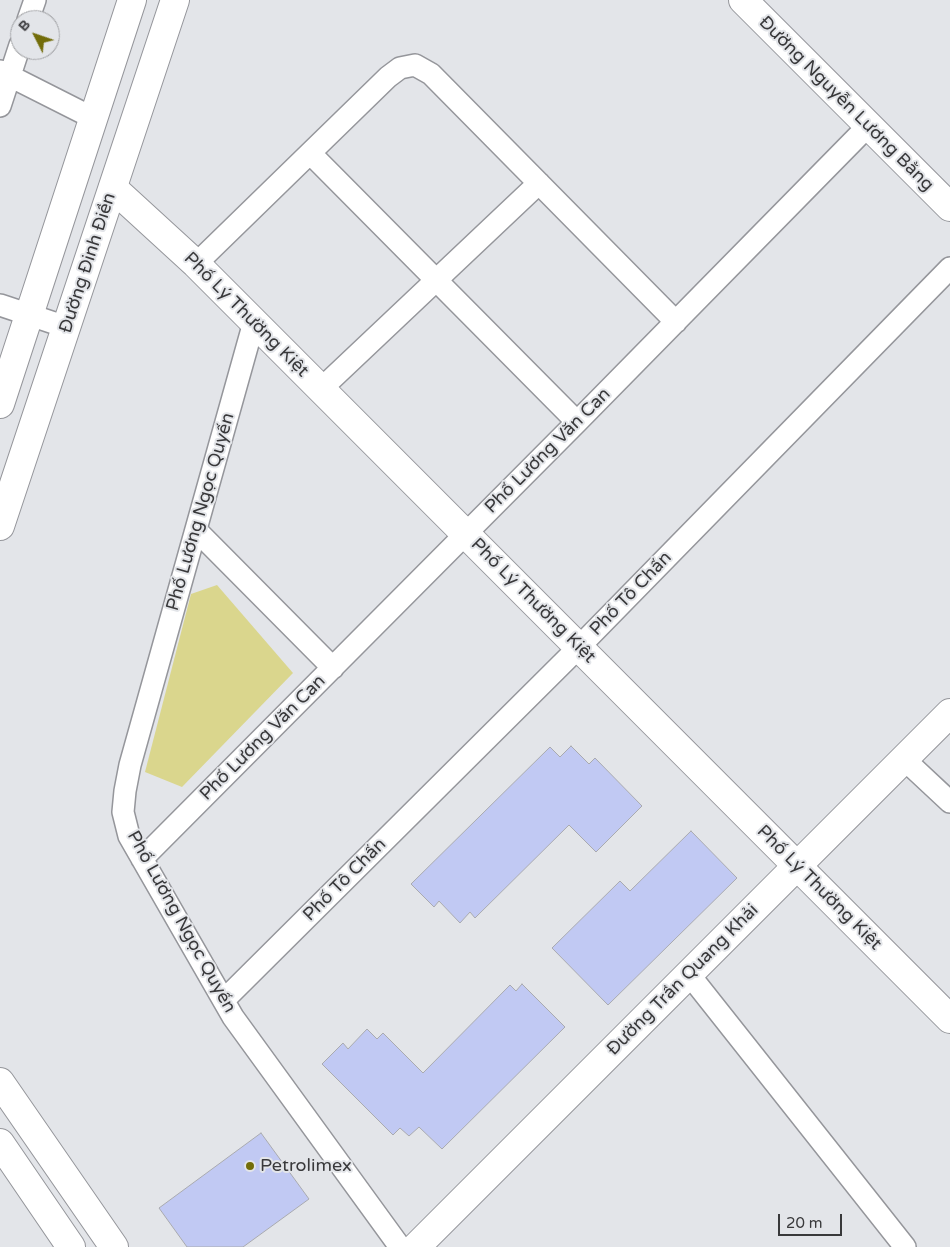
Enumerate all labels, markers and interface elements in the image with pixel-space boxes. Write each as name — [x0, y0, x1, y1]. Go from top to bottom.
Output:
north arrow — [10, 10, 60, 60]
street label: Đường Nguyễn Lương Bằng — [754, 12, 938, 196]
text: B — [14, 16, 34, 35]
street label: Đường Đinh Điền — [55, 190, 121, 336]
street label: Phố Lý Thường Kiệt — [179, 248, 313, 382]
street label: Phố Lương Văn Can — [481, 384, 615, 518]
street label: Phố Lương Ngọc Quyến — [162, 411, 240, 613]
street label: Phố Lý Thường Kiệt — [466, 534, 600, 668]
street label: Phố Tô Chấn — [586, 547, 676, 641]
street label: Phố Lương Văn Can — [196, 671, 330, 805]
street label: Phố Lý Thường Kiệt — [752, 821, 886, 955]
street label: Phố Lương Ngọc Quyến — [122, 827, 240, 1017]
street label: Phố Tô Chấn — [299, 834, 391, 926]
street label: Đường Trần Quang Khải — [603, 900, 763, 1060]
place label: Petrolimex — [260, 1155, 352, 1177]
marker: Petrolimex — [244, 1160, 256, 1172]
scale bar — [780, 1204, 844, 1236]
text: 20 m — [786, 1214, 823, 1232]

